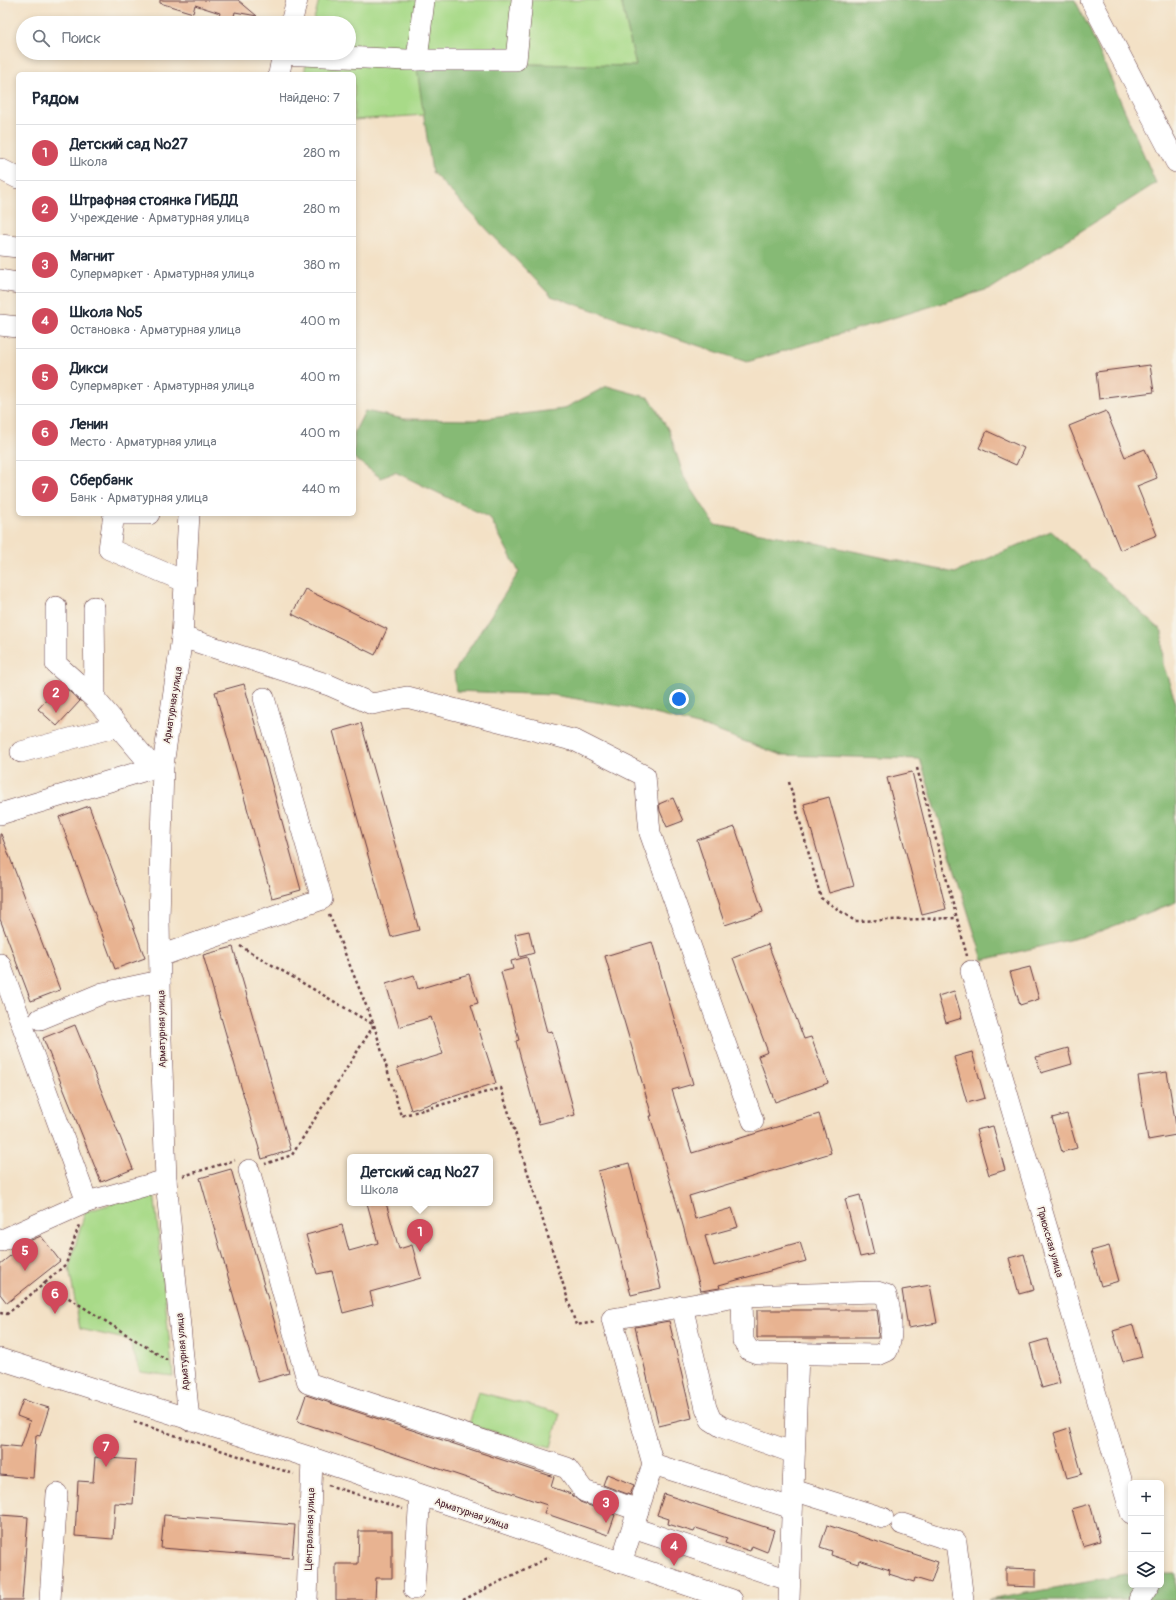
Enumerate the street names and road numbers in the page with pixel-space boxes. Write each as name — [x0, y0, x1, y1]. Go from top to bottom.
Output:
street label: Арматурная улица — [161, 665, 185, 745]
street label: Арматурная улица — [155, 990, 169, 1068]
street label: Приокская улица — [1034, 1206, 1066, 1279]
street label: Арматурная улица — [174, 1312, 192, 1391]
street label: Центральная улица — [303, 1487, 317, 1571]
street label: Арматурная улица — [433, 1496, 511, 1532]

